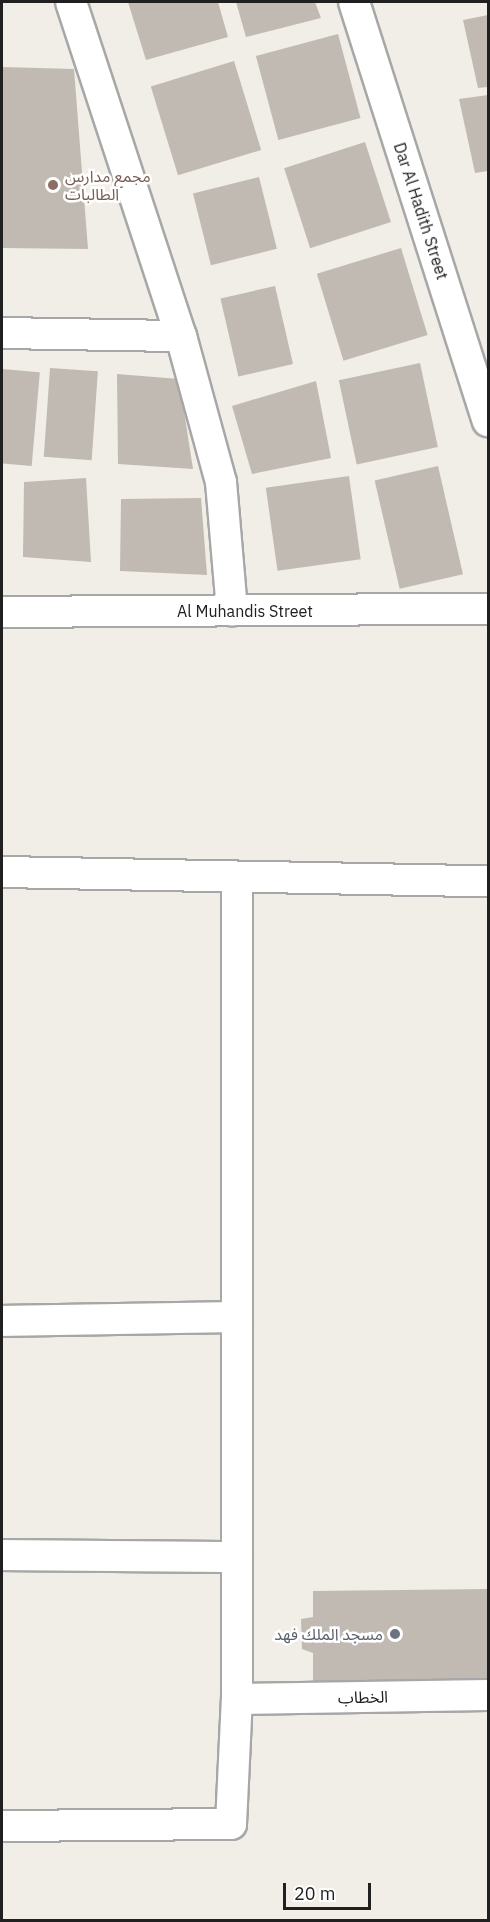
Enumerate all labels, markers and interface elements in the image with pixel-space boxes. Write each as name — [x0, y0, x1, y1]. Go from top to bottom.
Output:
street label: Dar Al Hadith Street — [390, 140, 452, 282]
place label: مجمع مدارس الطالبات — [65, 166, 151, 204]
marker: مجمع مدارس الطالبات — [46, 178, 60, 192]
street label: Al Muhandis Street — [177, 601, 313, 621]
place label: مسجد الملك فهد — [274, 1624, 383, 1644]
marker: مسجد الملك فهد — [388, 1627, 402, 1641]
street label: الخطاب — [338, 1687, 388, 1707]
scale bar — [286, 1871, 374, 1909]
text: 20 m — [294, 1882, 336, 1905]

